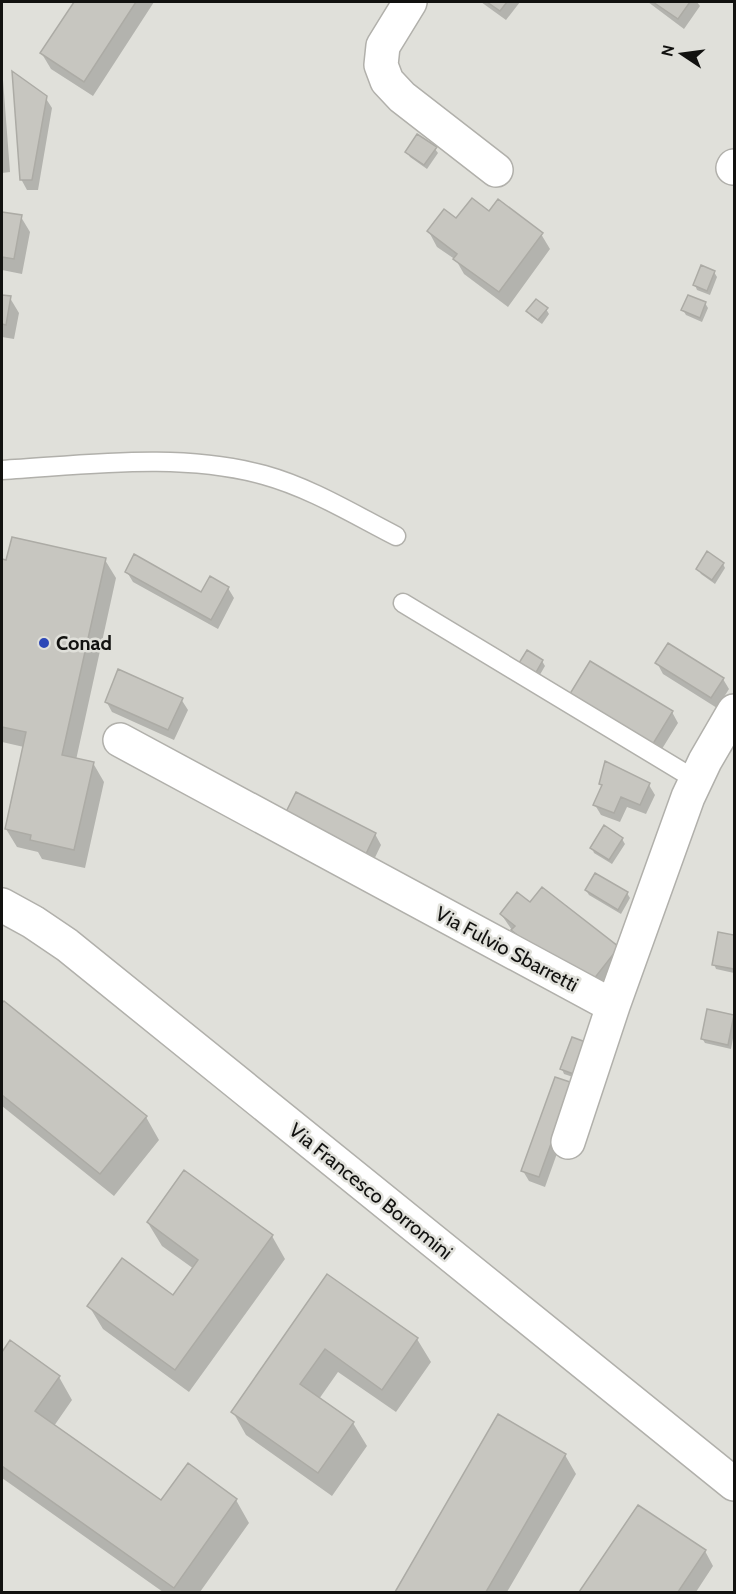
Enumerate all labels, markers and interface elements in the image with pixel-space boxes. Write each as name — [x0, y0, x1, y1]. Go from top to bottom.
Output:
north arrow — [652, 24, 712, 84]
text: N — [657, 43, 678, 58]
place label: Conad — [56, 631, 112, 655]
marker: Conad — [37, 636, 51, 650]
street label: Via Fulvio Sbarretti — [431, 901, 583, 997]
street label: Via Francesco Borromini — [284, 1118, 458, 1264]

